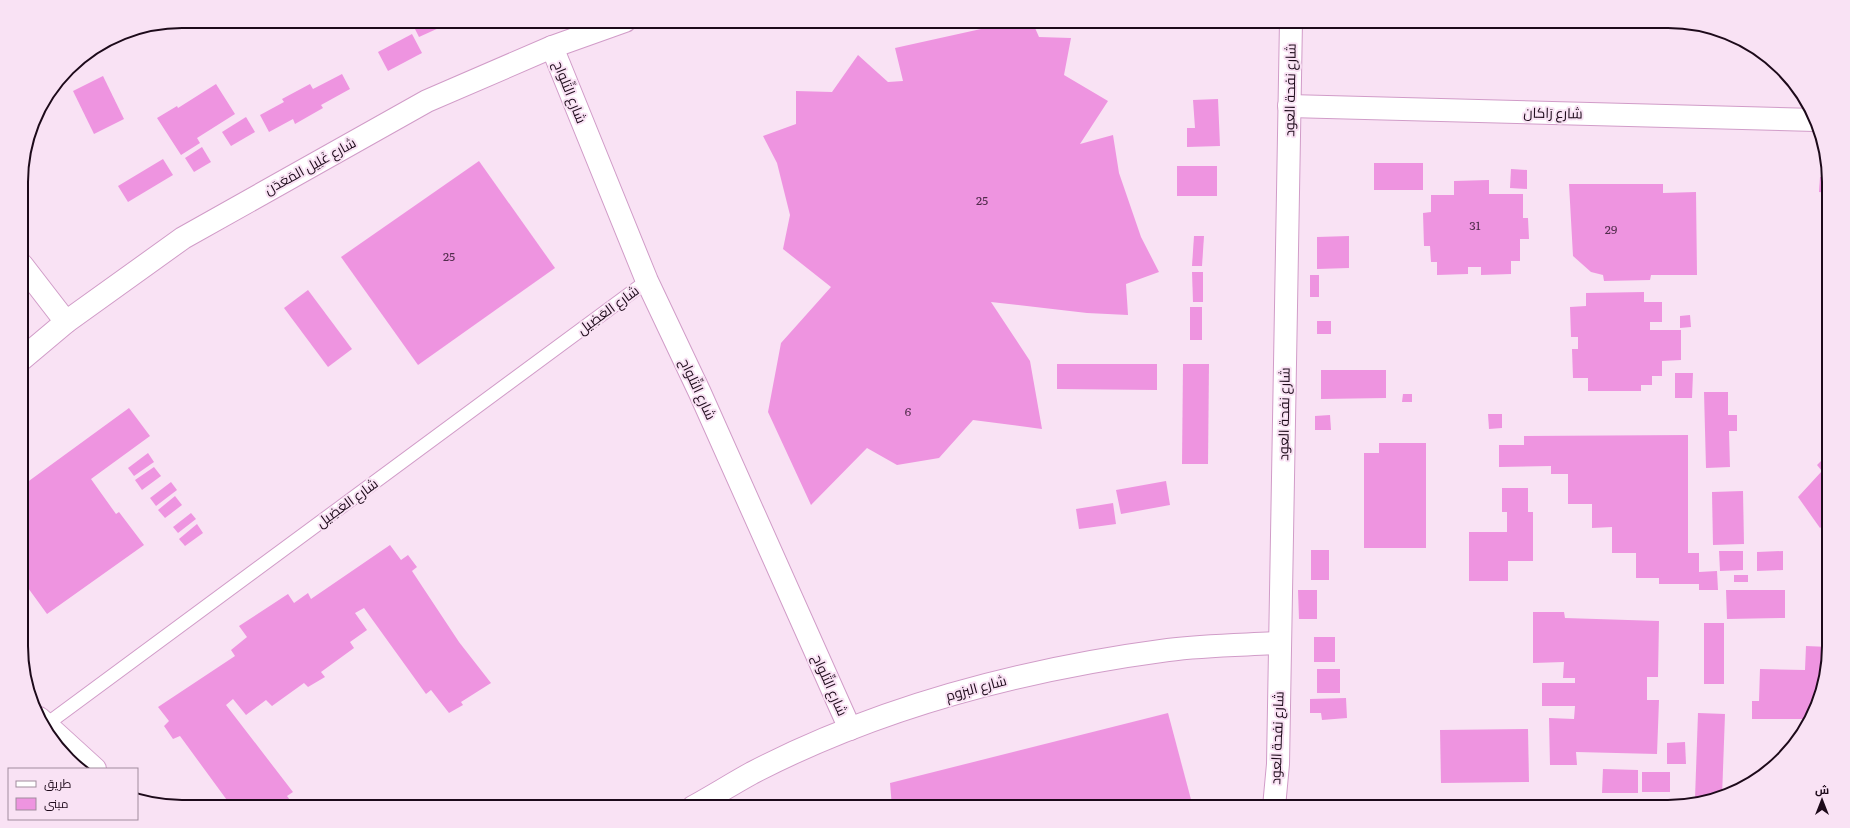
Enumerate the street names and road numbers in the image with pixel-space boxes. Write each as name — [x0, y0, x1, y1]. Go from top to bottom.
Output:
street label: شارع نفحة العود — [1278, 43, 1300, 137]
street label: شارع التِّلواح — [549, 57, 593, 126]
street label: شارع رَاكان — [1523, 101, 1583, 123]
street label: شارع غَلِيل المَعَدَن — [260, 132, 359, 199]
street label: شارع العَضِيل — [572, 280, 643, 339]
street label: شارع التِّلواح — [676, 354, 722, 423]
street label: شارع نفحة العود — [1272, 367, 1294, 461]
street label: شارع العَضِيل — [311, 473, 382, 532]
street label: شارع التِّلواح — [808, 650, 853, 719]
street label: شارع البزوم — [943, 669, 1009, 706]
street label: شارع نفحة العود — [1264, 691, 1288, 785]

